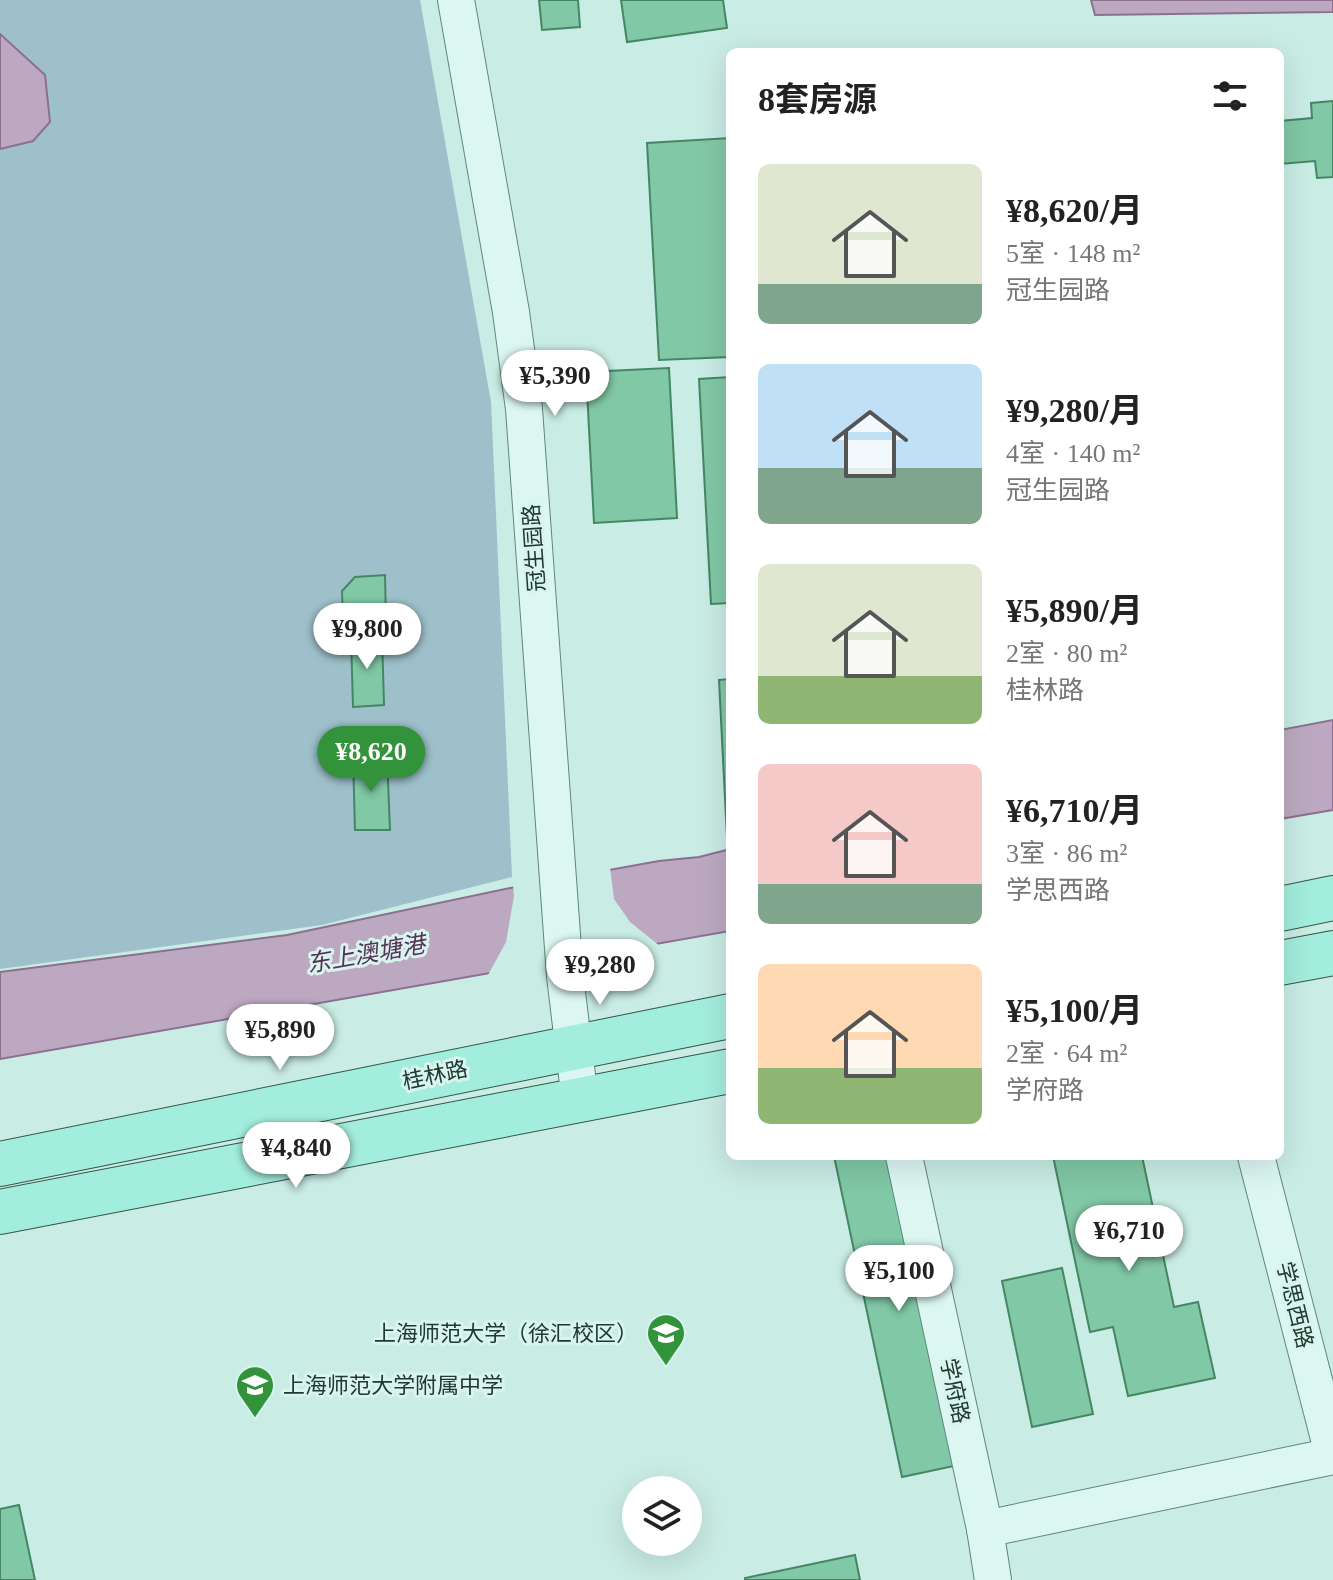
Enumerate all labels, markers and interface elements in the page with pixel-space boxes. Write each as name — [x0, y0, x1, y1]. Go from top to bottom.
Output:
icon: filters — [1208, 74, 1252, 118]
text: 8套房源 — [758, 81, 877, 118]
text: ¥8,620/月 — [1006, 192, 1143, 229]
icon: home — [822, 196, 918, 292]
text: 5室 · 148 m² — [1006, 239, 1140, 268]
text: 冠生园路 — [1006, 276, 1110, 305]
pin: ¥5,390 — [490, 350, 620, 418]
text: ¥5,390 — [519, 361, 591, 390]
text: ¥9,280/月 — [1006, 392, 1143, 429]
icon: home — [822, 396, 918, 492]
text: 4室 · 140 m² — [1006, 439, 1140, 468]
text: 冠生园路 — [1006, 476, 1110, 505]
street label: 冠生园路 — [518, 503, 550, 593]
text: ¥5,890/月 — [1006, 592, 1143, 629]
icon: home — [822, 596, 918, 692]
pin: ¥9,800 — [302, 603, 432, 671]
text: ¥9,800 — [331, 614, 403, 643]
text: 2室 · 80 m² — [1006, 639, 1127, 668]
text: 桂林路 — [1006, 676, 1084, 705]
pin: ¥8,620 — [306, 726, 436, 794]
text: ¥8,620 — [335, 737, 407, 766]
text: ¥6,710/月 — [1006, 792, 1143, 829]
icon: home — [822, 796, 918, 892]
text: 3室 · 86 m² — [1006, 839, 1127, 868]
text: 学思西路 — [1006, 876, 1110, 905]
water label: 东上澳塘港 — [305, 930, 430, 977]
pin: ¥9,280 — [535, 939, 665, 1007]
text: ¥9,280 — [564, 950, 636, 979]
text: ¥5,100/月 — [1006, 992, 1143, 1029]
icon: home — [822, 996, 918, 1092]
pin: ¥5,890 — [215, 1004, 345, 1072]
text: ¥5,890 — [244, 1015, 316, 1044]
text: 2室 · 64 m² — [1006, 1039, 1127, 1068]
street label: 桂林路 — [400, 1056, 470, 1094]
text: 学府路 — [1006, 1076, 1084, 1105]
pin: ¥4,840 — [231, 1122, 361, 1190]
text: ¥4,840 — [260, 1133, 332, 1162]
pin: ¥6,710 — [1064, 1205, 1194, 1273]
text: ¥6,710 — [1093, 1216, 1165, 1245]
pin: ¥5,100 — [834, 1245, 964, 1313]
text: ¥5,100 — [863, 1256, 935, 1285]
street label: 学思西路 — [1272, 1259, 1318, 1351]
school or university icon: 上海师范大学（徐汇校区） — [645, 1312, 687, 1367]
place label: 上海师范大学（徐汇校区） — [374, 1321, 638, 1346]
street label: 学府路 — [936, 1356, 974, 1426]
school or university icon: 上海师范大学附属中学 — [234, 1364, 276, 1419]
place label: 上海师范大学附属中学 — [283, 1373, 503, 1398]
map controls — [622, 1476, 702, 1556]
button: layers — [622, 1476, 702, 1556]

